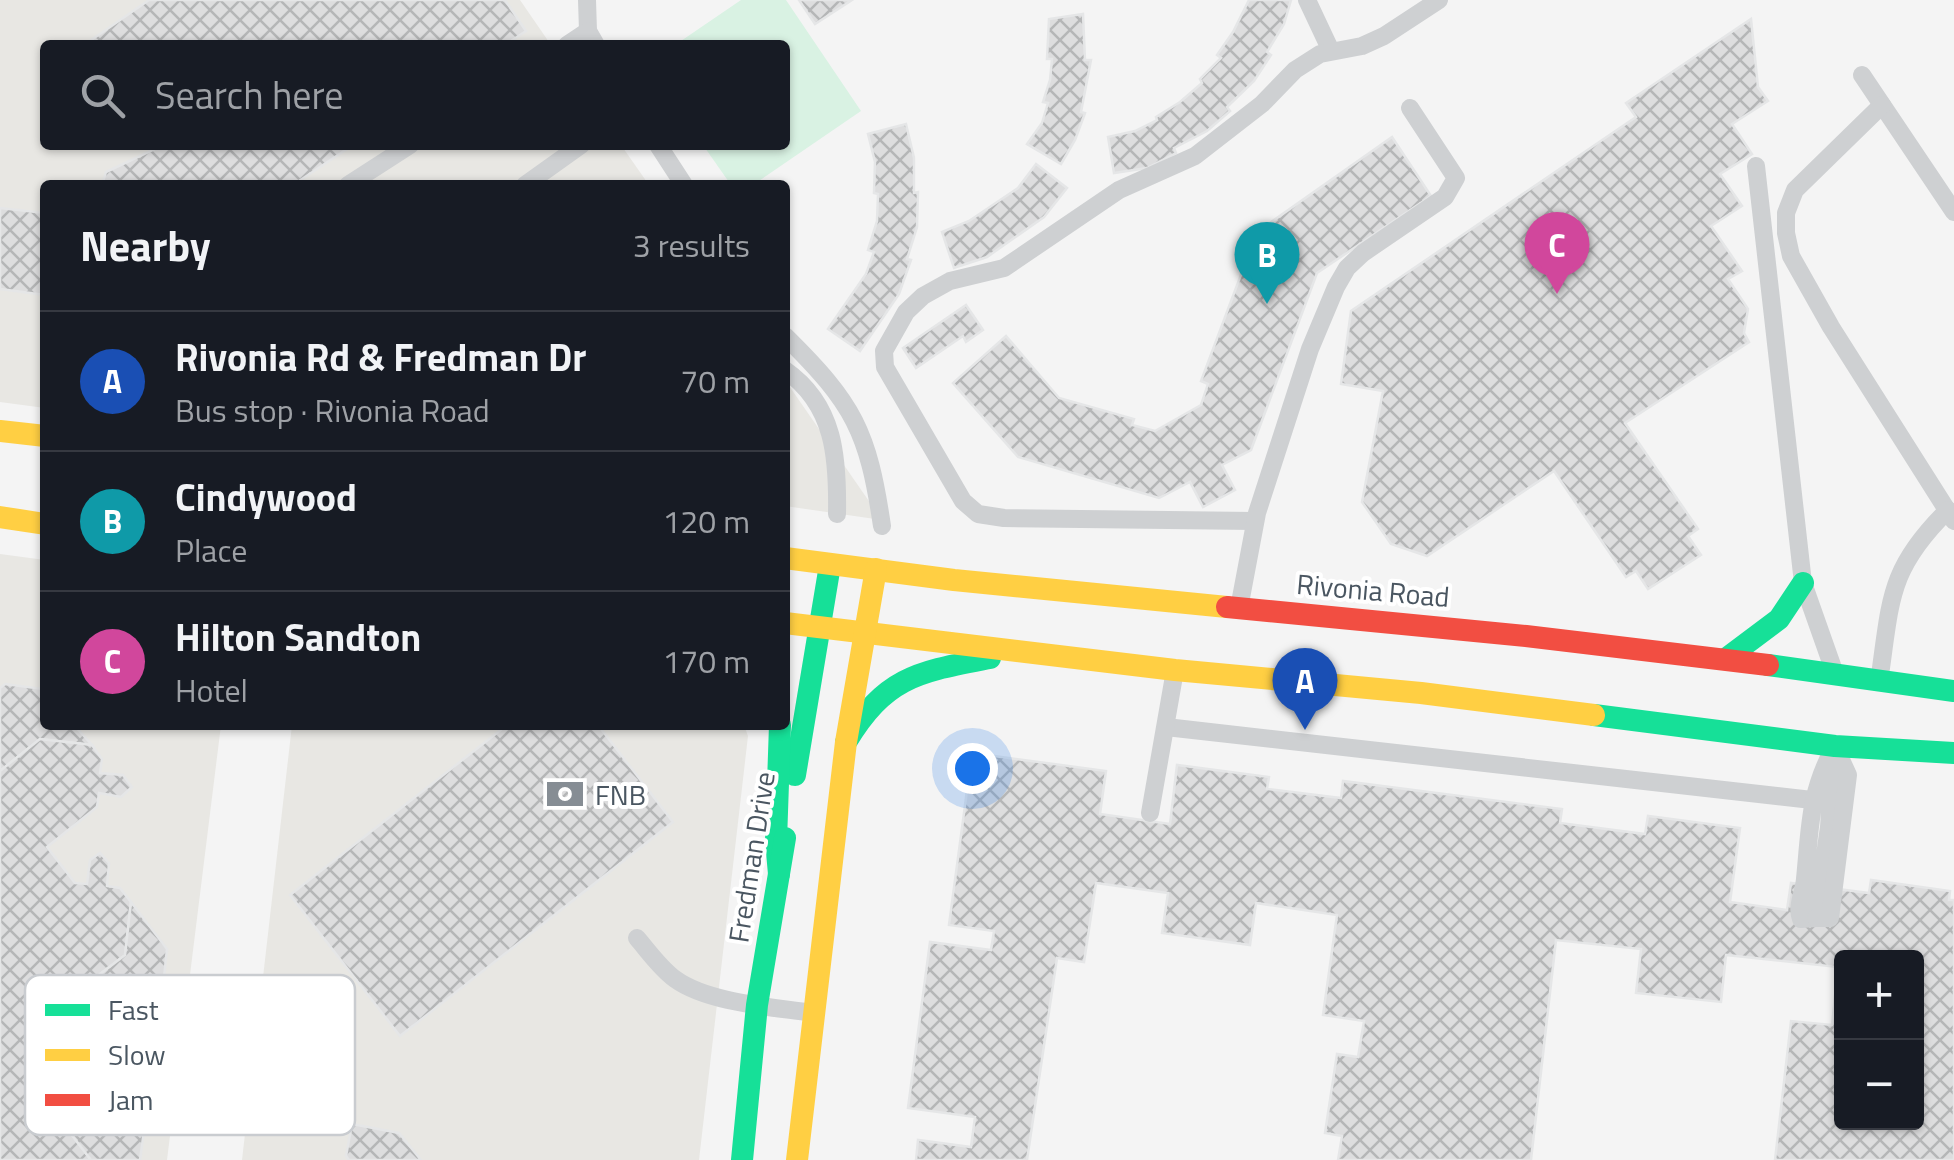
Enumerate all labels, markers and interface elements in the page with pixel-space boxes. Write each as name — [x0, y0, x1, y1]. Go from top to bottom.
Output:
search box — [40, 40, 790, 150]
text: Search here — [155, 66, 343, 124]
icon: search — [75, 68, 130, 123]
pin: C — [1524, 212, 1590, 294]
text: Nearby — [80, 213, 211, 277]
text: 3 results — [633, 221, 750, 269]
pin: B — [1234, 222, 1300, 304]
text: Rivonia Rd & Fredman Dr — [175, 328, 586, 386]
text: A — [103, 357, 122, 405]
text: 70 m — [680, 357, 750, 405]
text: Bus stop · Rivonia Road — [175, 386, 490, 434]
text: Cindywood — [175, 468, 357, 526]
text: B — [103, 497, 122, 545]
text: 120 m — [662, 497, 750, 545]
text: Place — [175, 526, 247, 574]
street label: Rivonia Road — [1295, 562, 1451, 618]
text: Hilton Sandton — [175, 608, 421, 666]
text: C — [104, 637, 121, 685]
text: 170 m — [662, 637, 750, 685]
pin: A — [1272, 648, 1338, 730]
text: Hotel — [175, 666, 248, 714]
your location — [947, 743, 998, 794]
street label: Fredman Drive — [716, 769, 786, 945]
bank icon: FNB — [544, 773, 586, 815]
place label: FNB — [595, 773, 646, 816]
map controls — [1834, 950, 1924, 1130]
button: + — [1834, 950, 1924, 1040]
legend — [25, 975, 355, 1135]
text: Fast — [108, 988, 159, 1031]
text: Slow — [108, 1033, 166, 1076]
button: − — [1834, 1040, 1924, 1130]
text: Jam — [108, 1078, 154, 1121]

